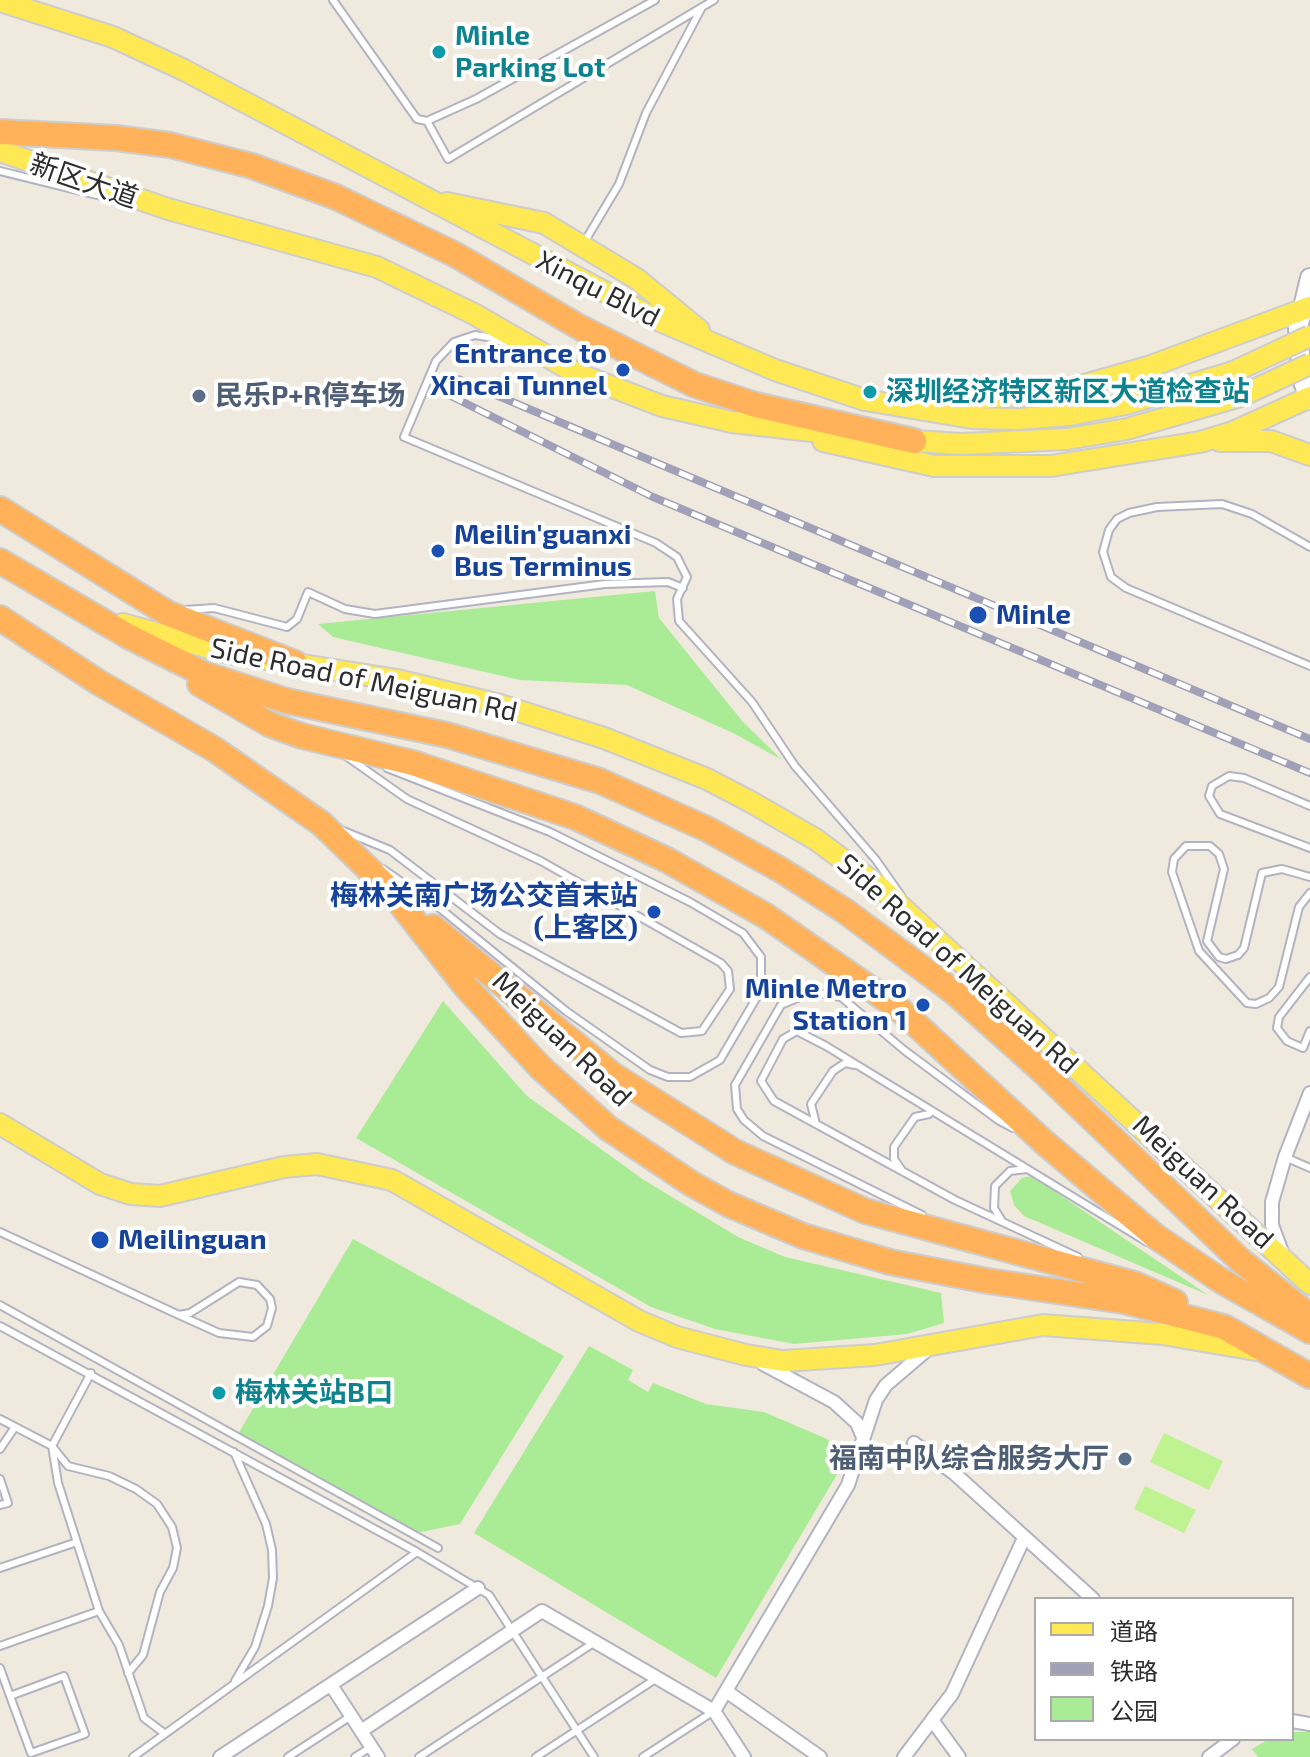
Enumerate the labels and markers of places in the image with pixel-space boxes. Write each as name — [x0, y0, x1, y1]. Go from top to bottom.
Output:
place label: Minle Parking Lot — [455, 19, 606, 85]
marker: Minle Parking Lot — [430, 43, 448, 61]
place label: Entrance to Xincai Tunnel — [431, 337, 607, 403]
marker: Entrance to Xincai Tunnel — [614, 361, 632, 379]
place label: 深圳经济特区新区大道检查站 — [886, 375, 1250, 409]
place label: 民乐P+R停车场 — [215, 379, 405, 413]
marker: 深圳经济特区新区大道检查站 — [861, 383, 879, 401]
marker: 民乐P+R停车场 — [190, 387, 208, 405]
place label: Meilin'guanxi Bus Terminus — [454, 518, 632, 584]
marker: Meilin'guanxi Bus Terminus — [429, 542, 447, 560]
place label: Minle — [996, 598, 1071, 632]
marker: Minle — [967, 604, 989, 626]
place label: 梅林关南广场公交首末站 (上客区) — [330, 879, 638, 945]
marker: 梅林关南广场公交首末站 (上客区) — [645, 903, 663, 921]
place label: Minle Metro Station 1 — [745, 972, 907, 1038]
marker: Minle Metro Station 1 — [914, 996, 932, 1014]
place label: Meilinguan — [118, 1223, 267, 1257]
marker: Meilinguan — [89, 1229, 111, 1251]
place label: 梅林关站B口 — [235, 1376, 393, 1410]
marker: 梅林关站B口 — [210, 1384, 228, 1402]
place label: 福南中队综合服务大厅 — [829, 1442, 1109, 1476]
marker: 福南中队综合服务大厅 — [1116, 1450, 1134, 1468]

